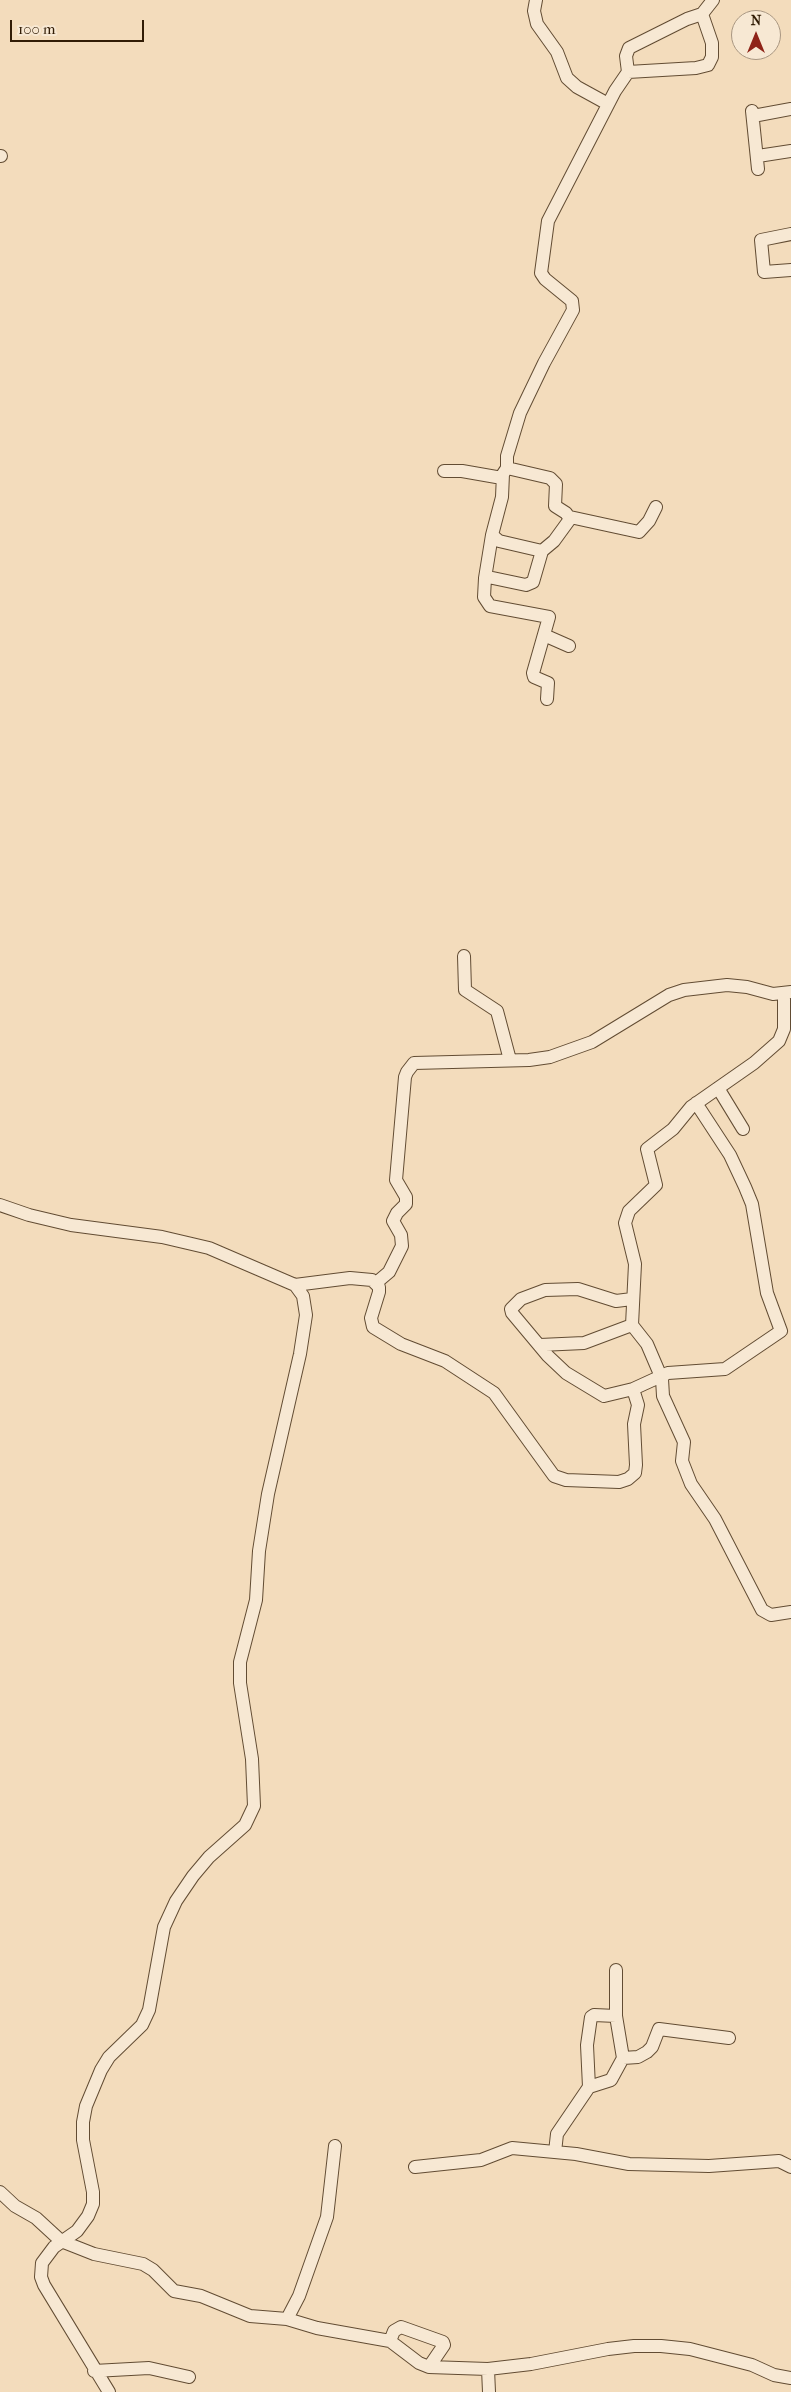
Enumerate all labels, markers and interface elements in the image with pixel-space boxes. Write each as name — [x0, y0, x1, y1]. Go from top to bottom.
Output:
scale bar — [12, 10, 146, 42]
north arrow — [731, 10, 781, 60]
text: N — [751, 12, 761, 29]
text: 100 m — [18, 20, 56, 38]

